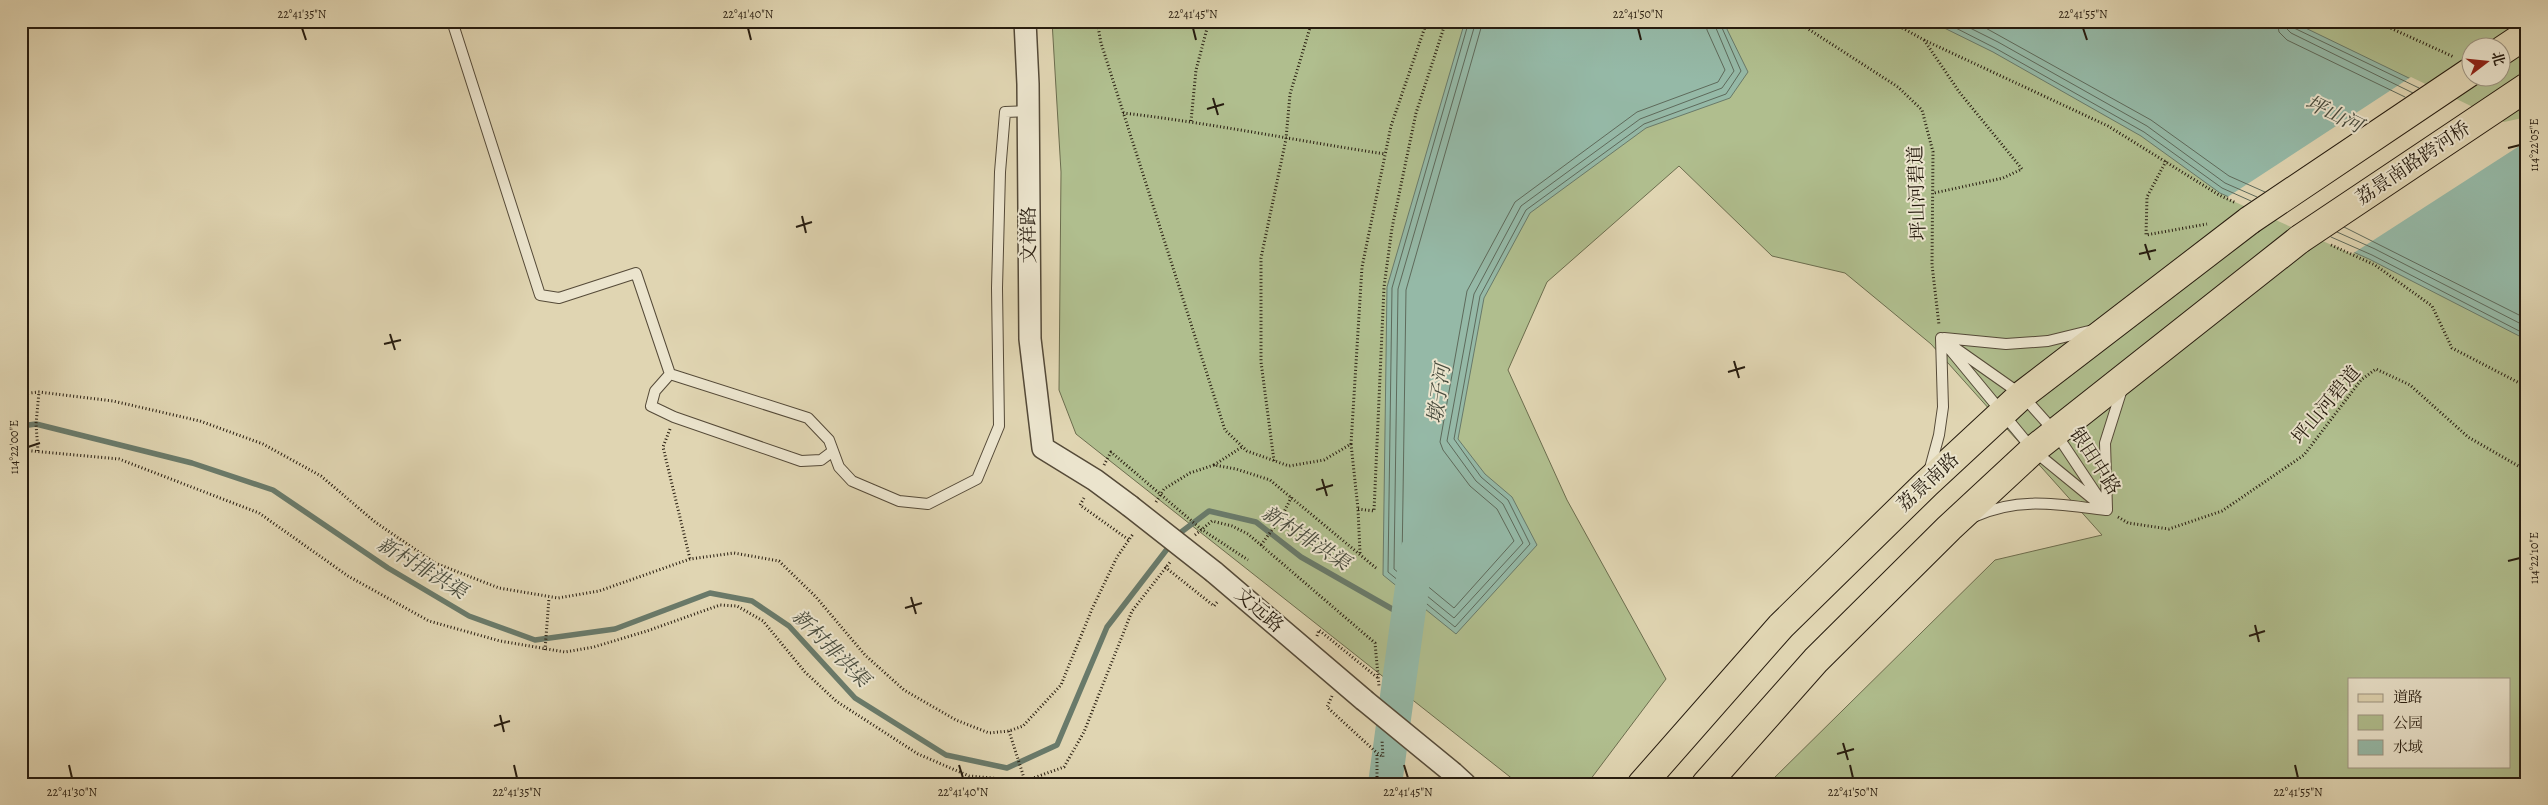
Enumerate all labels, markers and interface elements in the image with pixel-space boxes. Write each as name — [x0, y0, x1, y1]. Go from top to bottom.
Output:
text: 22°41'35"N — [277, 6, 327, 22]
text: 22°41'40"N — [723, 6, 774, 22]
text: 22°41'45"N — [1168, 6, 1218, 22]
text: 22°41'50"N — [1613, 6, 1664, 22]
text: 22°41'55"N — [2058, 6, 2108, 22]
north arrow — [2460, 38, 2510, 88]
text: 北 — [2487, 49, 2509, 68]
water label: 坪山河 — [2301, 89, 2370, 141]
street label: 荔景南路跨河桥 — [2351, 115, 2475, 211]
text: 114°22'05"E — [2526, 118, 2542, 172]
street label: 坪山河碧道 — [1902, 145, 1932, 241]
street label: 文祥路 — [1016, 206, 1042, 264]
water label: 墩子河 — [1421, 359, 1457, 426]
street label: 坪山河碧道 — [2286, 360, 2366, 450]
text: 114°22'00"E — [6, 420, 22, 474]
street label: 银田中路 — [2063, 422, 2127, 500]
street label: 荔景南路 — [1891, 447, 1965, 517]
water label: 新村排洪渠 — [1257, 499, 1358, 578]
water label: 新村排洪渠 — [372, 531, 474, 607]
text: 114°22'10"E — [2526, 532, 2542, 584]
street label: 文远路 — [1229, 581, 1289, 639]
water label: 新村排洪渠 — [786, 603, 878, 695]
legend — [2348, 678, 2510, 768]
text: 道路 — [2393, 687, 2423, 707]
text: 公园 — [2393, 713, 2423, 733]
text: 水域 — [2393, 737, 2423, 757]
text: 22°41'30"N — [47, 784, 97, 800]
text: 22°41'35"N — [492, 784, 542, 800]
text: 22°41'40"N — [938, 784, 989, 800]
text: 22°41'45"N — [1383, 784, 1433, 800]
text: 22°41'50"N — [1828, 784, 1879, 800]
text: 22°41'55"N — [2273, 784, 2323, 800]

